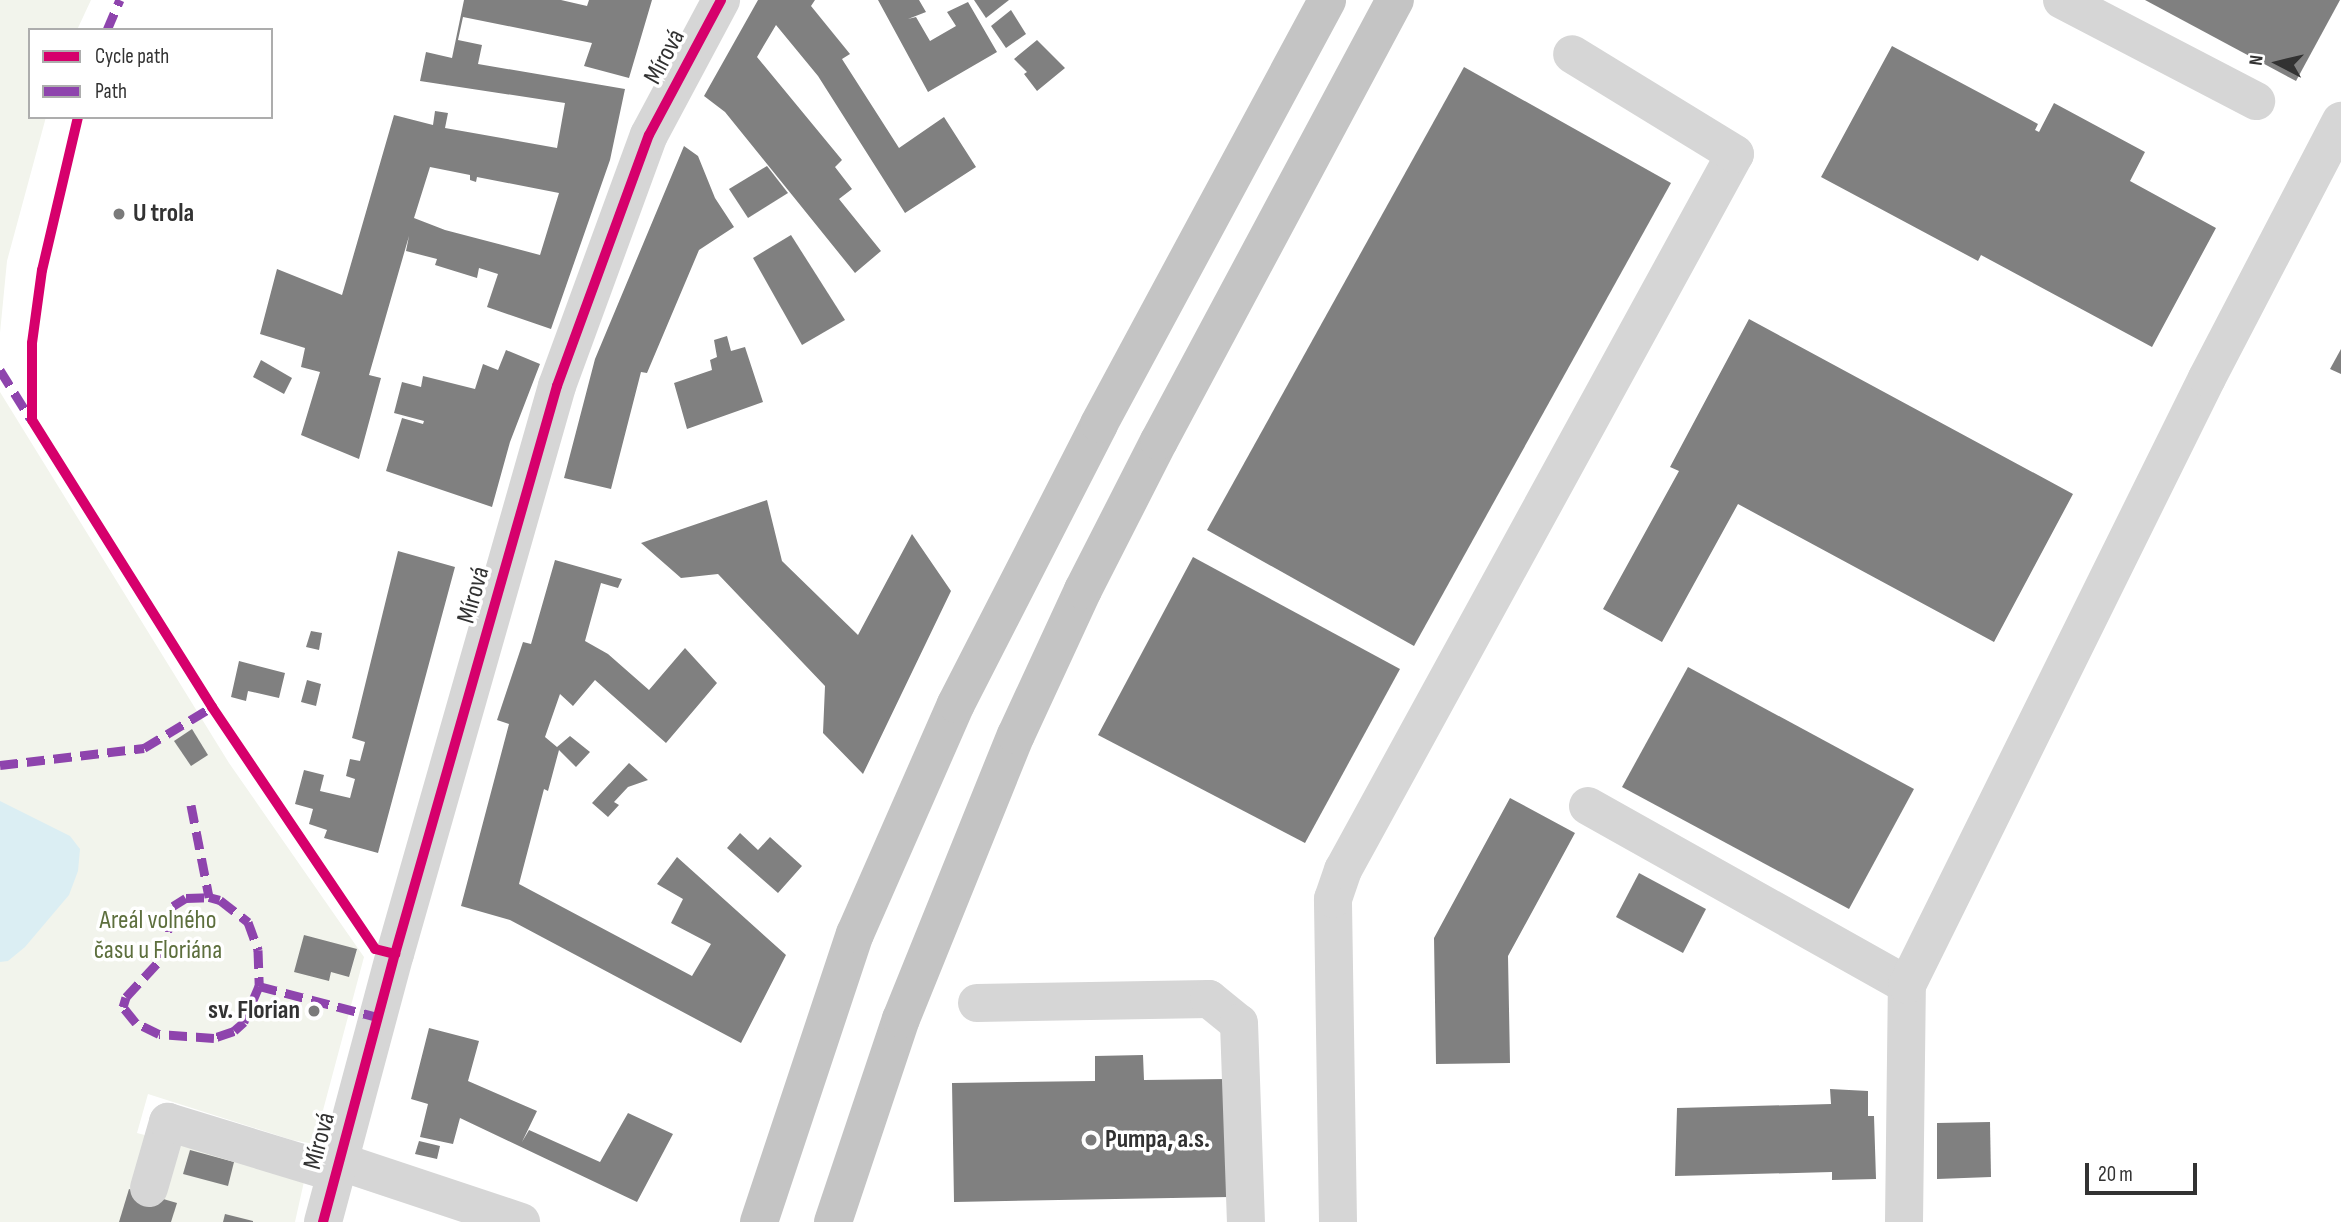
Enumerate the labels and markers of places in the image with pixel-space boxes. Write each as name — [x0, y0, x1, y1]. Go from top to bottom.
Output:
place label: U trola — [133, 198, 194, 230]
marker: U trola — [111, 206, 127, 222]
place label: sv. Florian — [208, 995, 300, 1027]
marker: sv. Florian — [306, 1003, 322, 1019]
place label: Pumpa, a.s. — [1105, 1124, 1210, 1156]
marker: Pumpa, a.s. — [1083, 1132, 1099, 1148]

